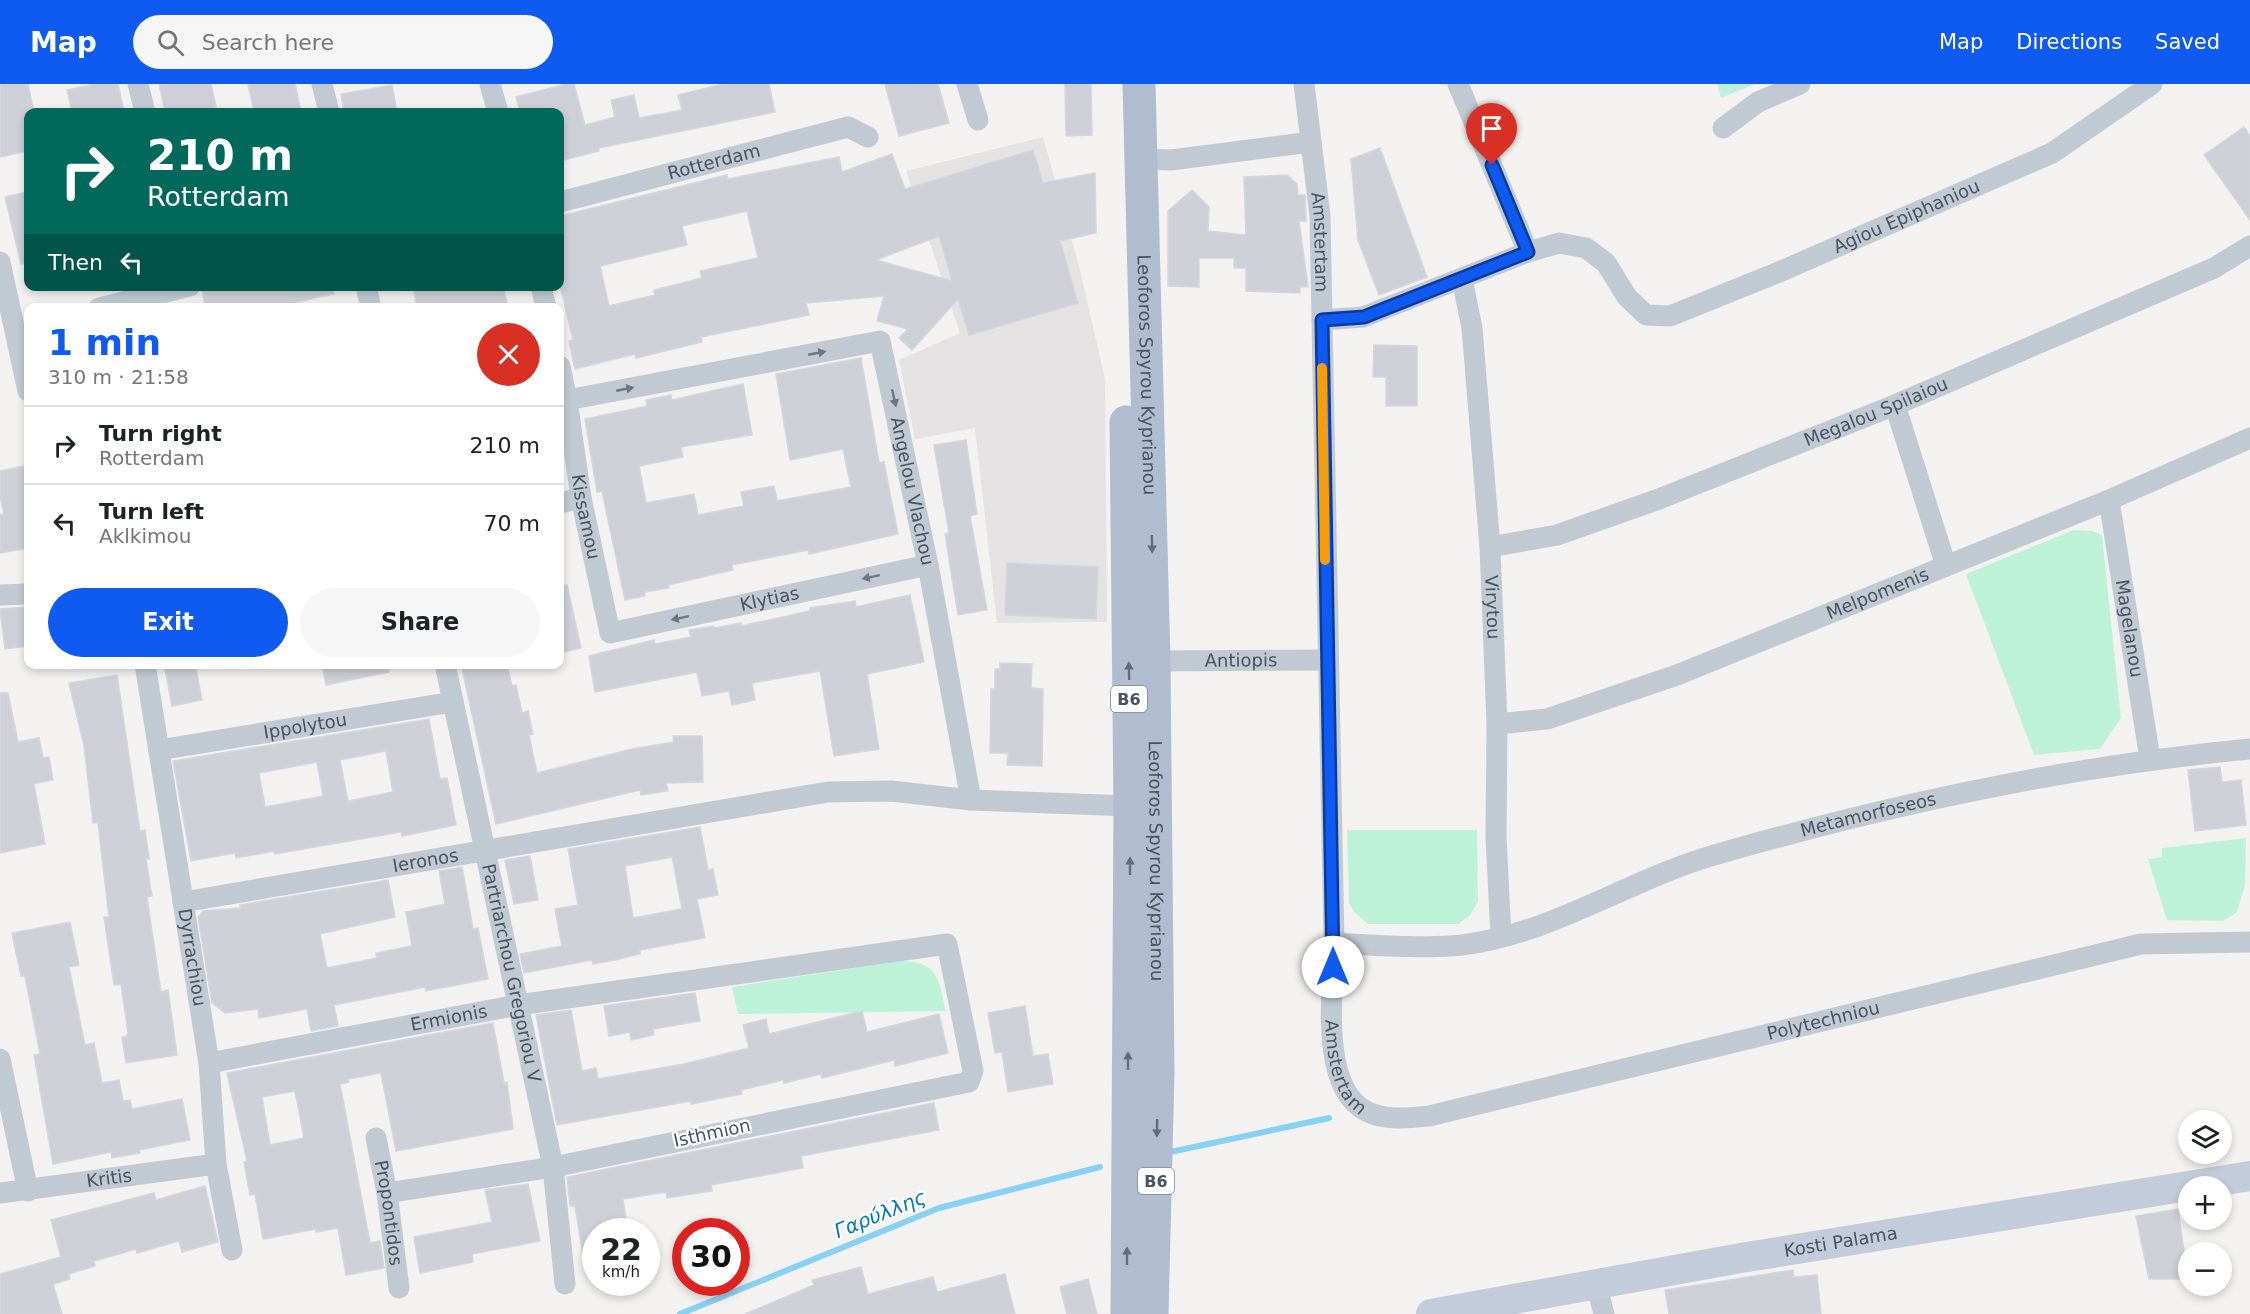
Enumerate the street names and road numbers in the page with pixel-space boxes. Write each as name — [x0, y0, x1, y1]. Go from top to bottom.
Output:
street label: Rotterdam — [665, 139, 762, 184]
street label: Agiou Epiphaniou — [1830, 175, 1983, 257]
street label: Amstertam — [1307, 191, 1332, 292]
street label: Leoforos Spyrou Kyprianou — [1133, 254, 1161, 496]
street label: Megalou Spilaiou — [1801, 373, 1951, 450]
street label: Angelou Vlachou — [887, 415, 939, 567]
street label: Kissamou — [568, 473, 605, 561]
street label: Melpomenis — [1823, 563, 1932, 623]
street label: Virytou — [1481, 575, 1505, 640]
street label: Magelanou — [2112, 578, 2148, 679]
street label: Klytias — [738, 582, 801, 615]
street label: Antiopis — [1205, 649, 1277, 671]
road number: B6 — [1111, 686, 1147, 712]
street label: Ippolytou — [262, 708, 348, 743]
street label: Leoforos Spyrou Kyprianou — [1145, 740, 1168, 981]
street label: Metamorfoseos — [1798, 788, 1938, 841]
street label: Ieronos — [391, 844, 460, 876]
street label: Partriarchou Gregoriou V — [478, 862, 546, 1085]
street label: Dyrrachiou — [174, 907, 211, 1008]
street label: Polytechniou — [1765, 996, 1882, 1044]
street label: Ermionis — [409, 1000, 489, 1035]
street label: Amstertam — [1321, 1019, 1371, 1118]
street label: Isthmion — [672, 1114, 752, 1151]
street label: Propontidos — [371, 1158, 407, 1267]
street label: Kritis — [85, 1164, 133, 1191]
road number: B6 — [1138, 1168, 1174, 1194]
street label: Kosti Palama — [1782, 1222, 1899, 1261]

